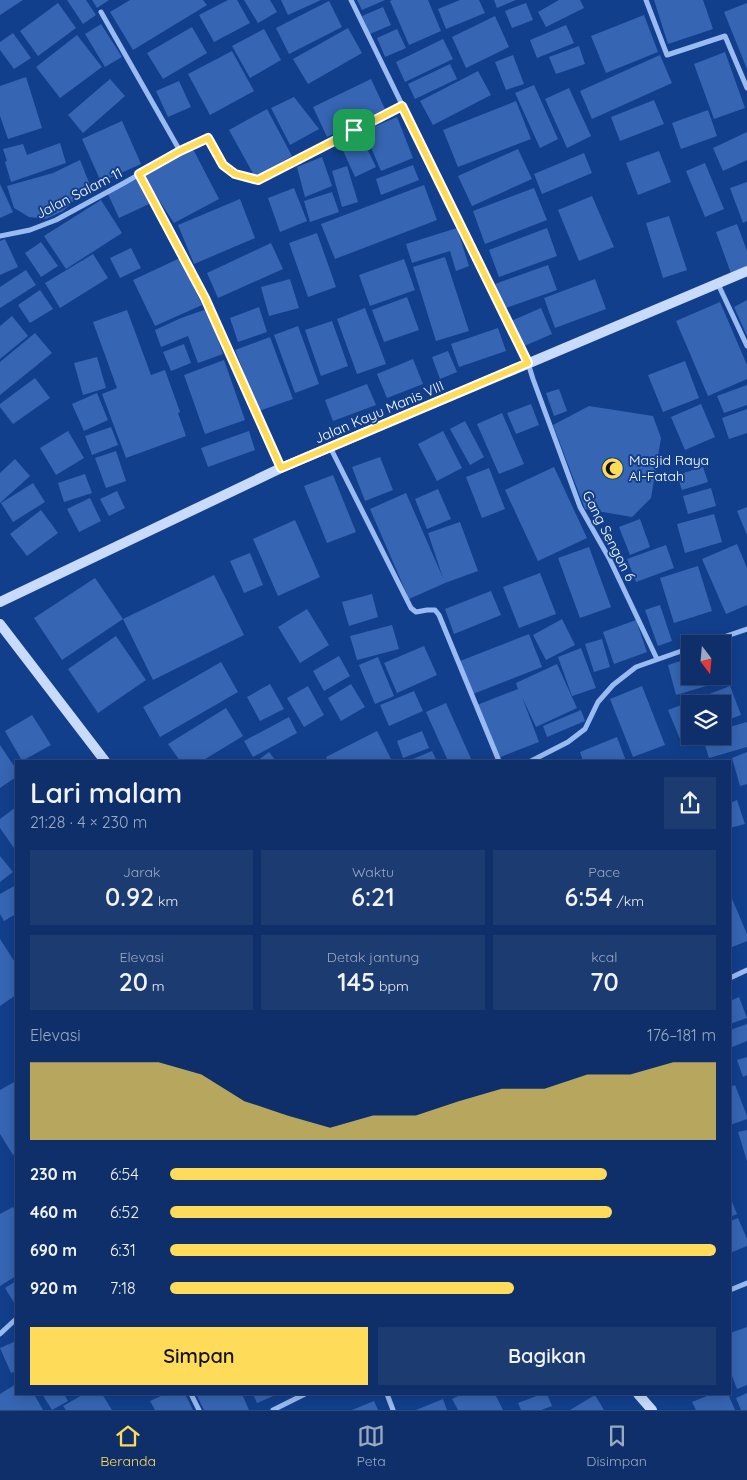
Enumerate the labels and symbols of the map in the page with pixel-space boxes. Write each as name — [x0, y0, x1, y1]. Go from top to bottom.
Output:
pin — [333, 109, 375, 151]
street label: Jalan Salam 11 — [33, 163, 125, 223]
street label: Jalan Kayu Manis VIII — [311, 377, 447, 447]
place label: Masjid Raya Al-Fatah — [629, 451, 709, 485]
mosque icon: Masjid Raya Al-Fatah — [601, 456, 625, 480]
street label: Gang Sengon 6 — [578, 488, 640, 585]
north arrow — [681, 635, 731, 685]

